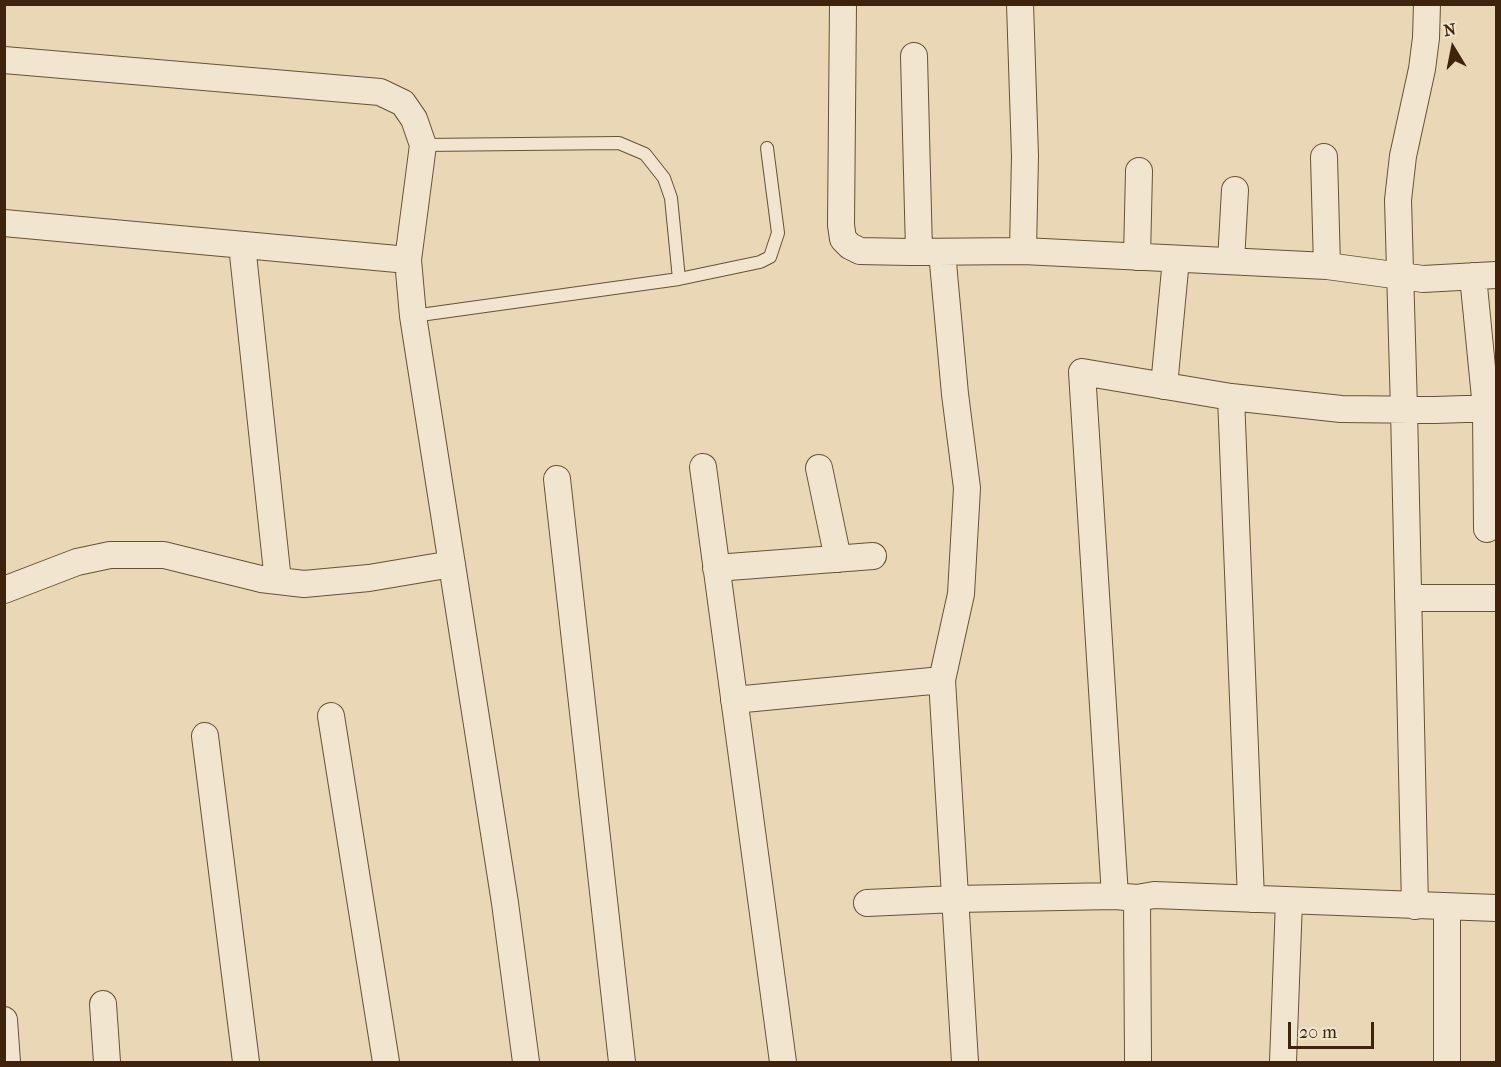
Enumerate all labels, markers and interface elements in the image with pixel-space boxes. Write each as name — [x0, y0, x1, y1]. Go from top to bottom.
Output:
north arrow — [1423, 18, 1483, 78]
text: N — [1442, 19, 1457, 40]
scale bar — [1291, 1010, 1376, 1048]
text: 20 m — [1299, 1022, 1337, 1043]

